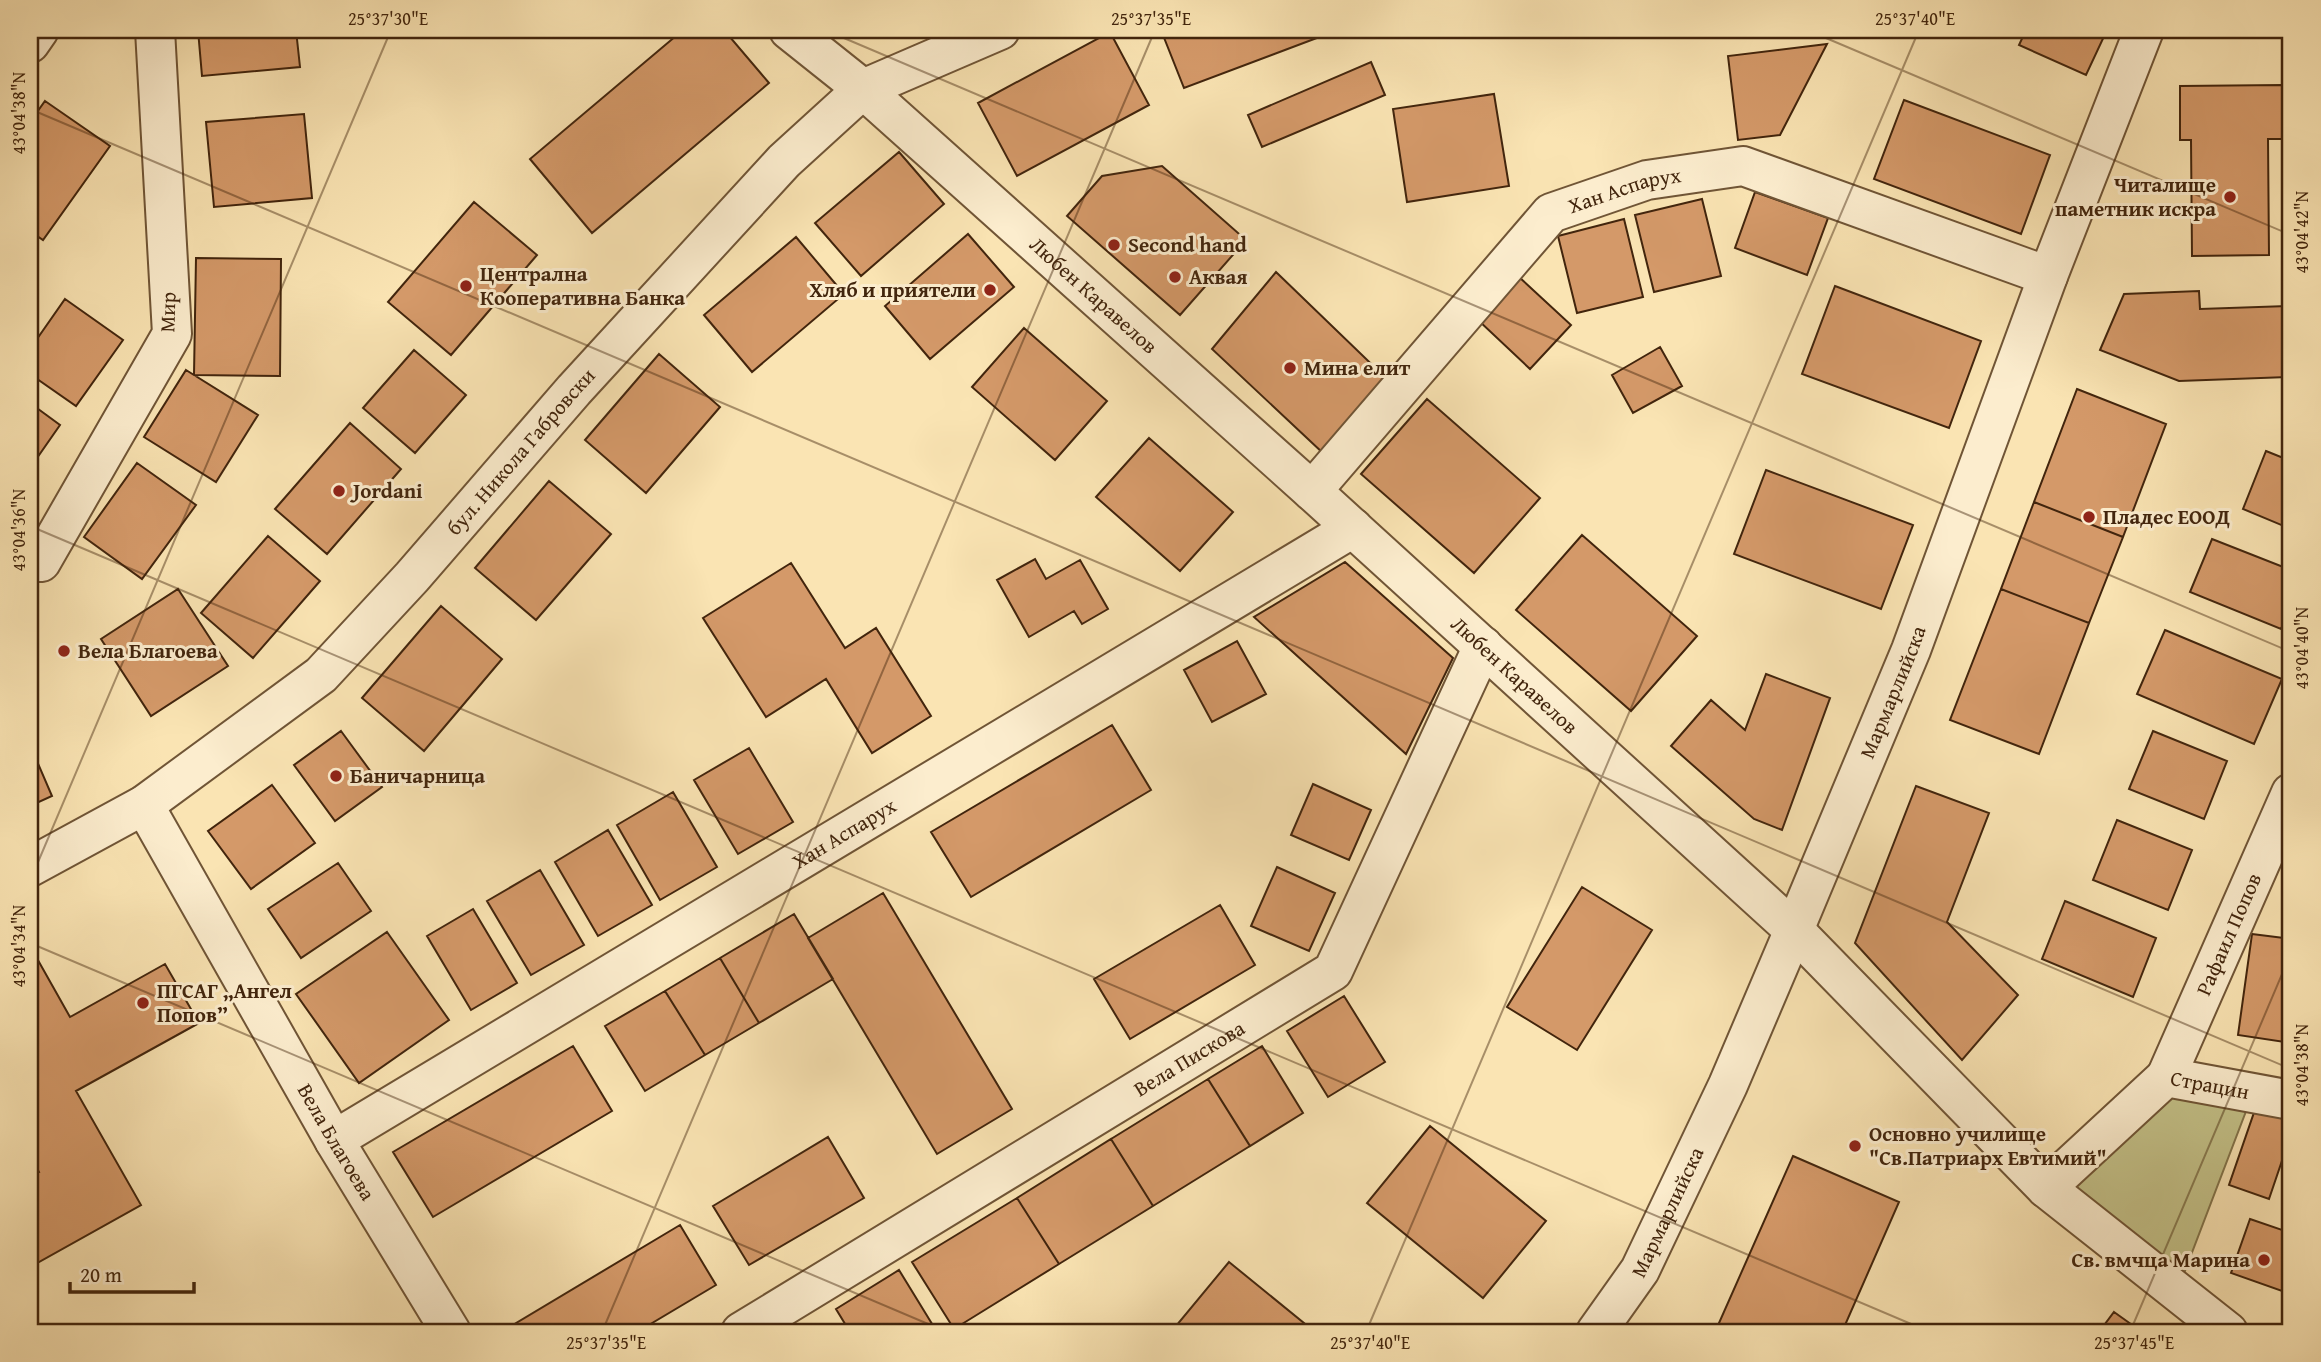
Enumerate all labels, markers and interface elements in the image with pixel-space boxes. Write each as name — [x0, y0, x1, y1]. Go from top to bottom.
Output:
text: 25°37'30"E — [348, 5, 428, 32]
text: 25°37'35"E — [1111, 5, 1191, 32]
text: 25°37'40"E — [1875, 5, 1955, 32]
text: 43°04'38"N — [5, 71, 32, 154]
street label: Хан Аспарух — [1564, 159, 1683, 221]
place label: Читалище паметник искра — [2055, 169, 2216, 224]
marker: Читалище паметник искра — [2222, 189, 2238, 205]
text: 43°04'42"N — [2288, 190, 2315, 273]
street label: Любен Каравелов — [1023, 229, 1165, 361]
place label: Second hand — [1128, 229, 1247, 260]
marker: Second hand — [1106, 237, 1122, 253]
place label: Централна Кооперативна Банка — [480, 258, 685, 313]
place label: Аквая — [1189, 261, 1248, 292]
marker: Аквая — [1167, 269, 1183, 285]
place label: Хляб и приятели — [809, 274, 976, 305]
marker: Централна Кооперативна Банка — [458, 278, 474, 294]
marker: Хляб и приятели — [982, 282, 998, 298]
street label: Мир — [151, 291, 184, 333]
place label: Мина елит — [1304, 352, 1411, 383]
marker: Мина елит — [1282, 360, 1298, 376]
street label: бул. Никола Габровски — [439, 361, 602, 542]
place label: Jordani — [350, 475, 423, 506]
marker: Jordani — [331, 483, 347, 499]
text: 43°04'36"N — [5, 488, 32, 571]
place label: Пладес ЕООД — [2103, 501, 2230, 532]
marker: Пладес ЕООД — [2081, 509, 2097, 525]
text: 43°04'40"N — [2288, 606, 2315, 689]
street label: Любен Каравелов — [1444, 609, 1585, 741]
street label: Мармарлийска — [1851, 621, 1934, 763]
place label: Вела Благоева — [78, 635, 218, 666]
marker: Вела Благоева — [56, 643, 72, 659]
place label: Баничарница — [350, 760, 485, 791]
marker: Баничарница — [328, 768, 344, 784]
street label: Хан Аспарух — [786, 790, 902, 877]
street label: Рафаил Попов — [2188, 868, 2269, 1000]
text: 43°04'34"N — [5, 904, 32, 987]
place label: ПГСАГ „Ангел Попов” — [157, 975, 292, 1030]
marker: ПГСАГ „Ангел Попов” — [135, 995, 151, 1011]
street label: Вела Пискова — [1127, 1012, 1251, 1104]
text: 43°04'38"N — [2288, 1023, 2315, 1106]
street label: Страцин — [2168, 1062, 2252, 1107]
street label: Вела Благоева — [290, 1078, 383, 1206]
place label: Основно училище "Св.Патриарх Евтимий" — [1869, 1118, 2107, 1173]
marker: Основно училище "Св.Патриарх Евтимий" — [1847, 1138, 1863, 1154]
street label: Мармарлийска — [1623, 1142, 1711, 1282]
place label: Св. вмчца Марина — [2071, 1244, 2250, 1275]
scale bar — [70, 1250, 194, 1294]
marker: Св. вмчца Марина — [2256, 1252, 2272, 1268]
text: 20 m — [80, 1259, 122, 1290]
text: 25°37'35"E — [566, 1329, 646, 1356]
text: 25°37'40"E — [1330, 1329, 1410, 1356]
text: 25°37'45"E — [2094, 1329, 2174, 1356]

